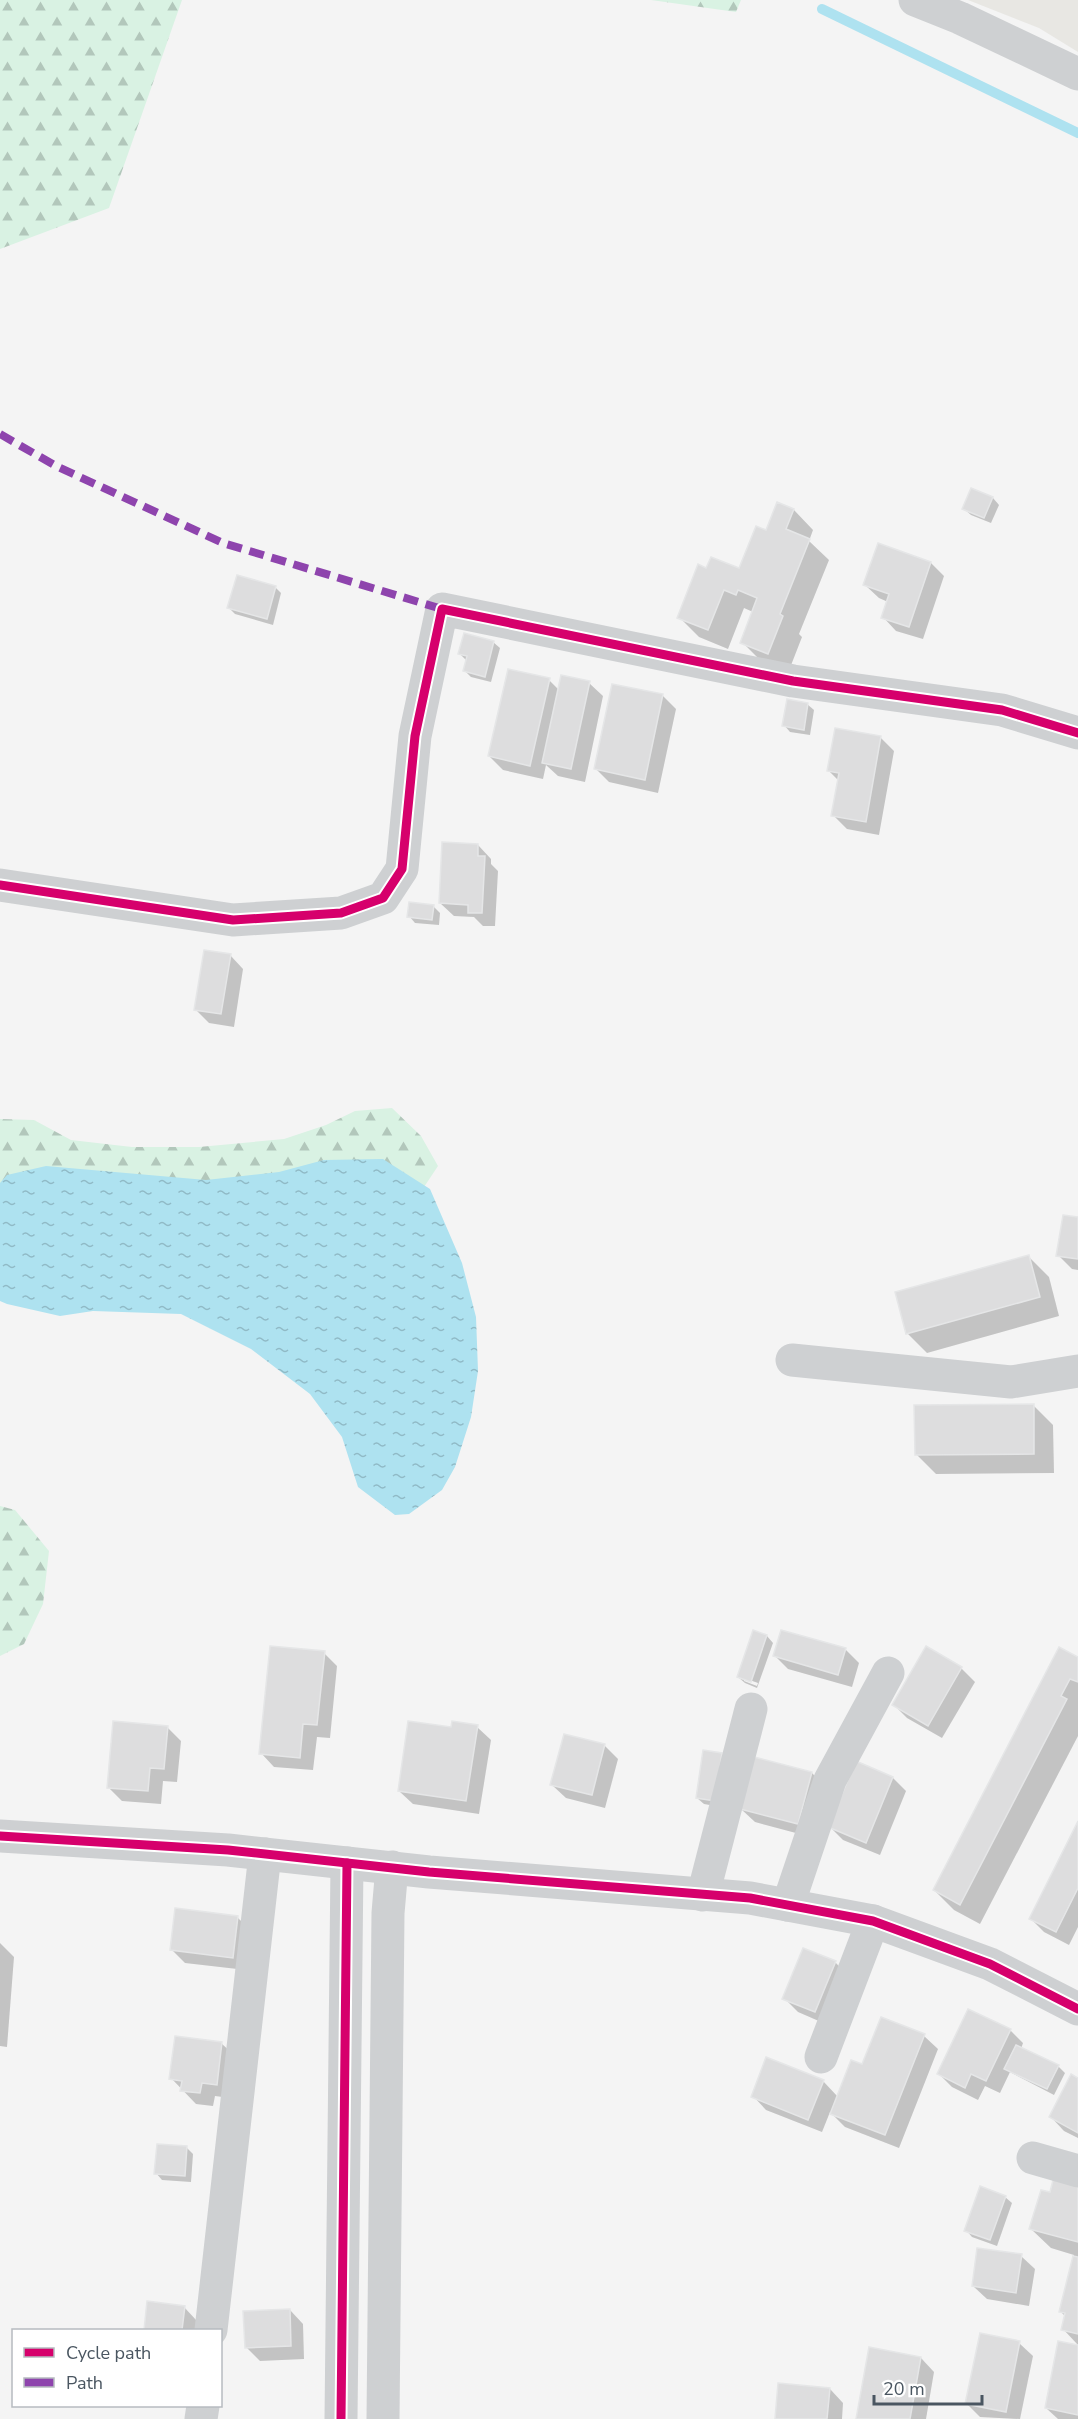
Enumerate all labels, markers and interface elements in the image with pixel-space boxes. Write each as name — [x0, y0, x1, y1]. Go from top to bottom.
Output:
legend — [12, 2329, 222, 2407]
text: Cycle path — [66, 2341, 151, 2365]
scale bar — [874, 2368, 982, 2406]
text: Path — [66, 2371, 103, 2395]
text: 20 m — [883, 2377, 925, 2401]

